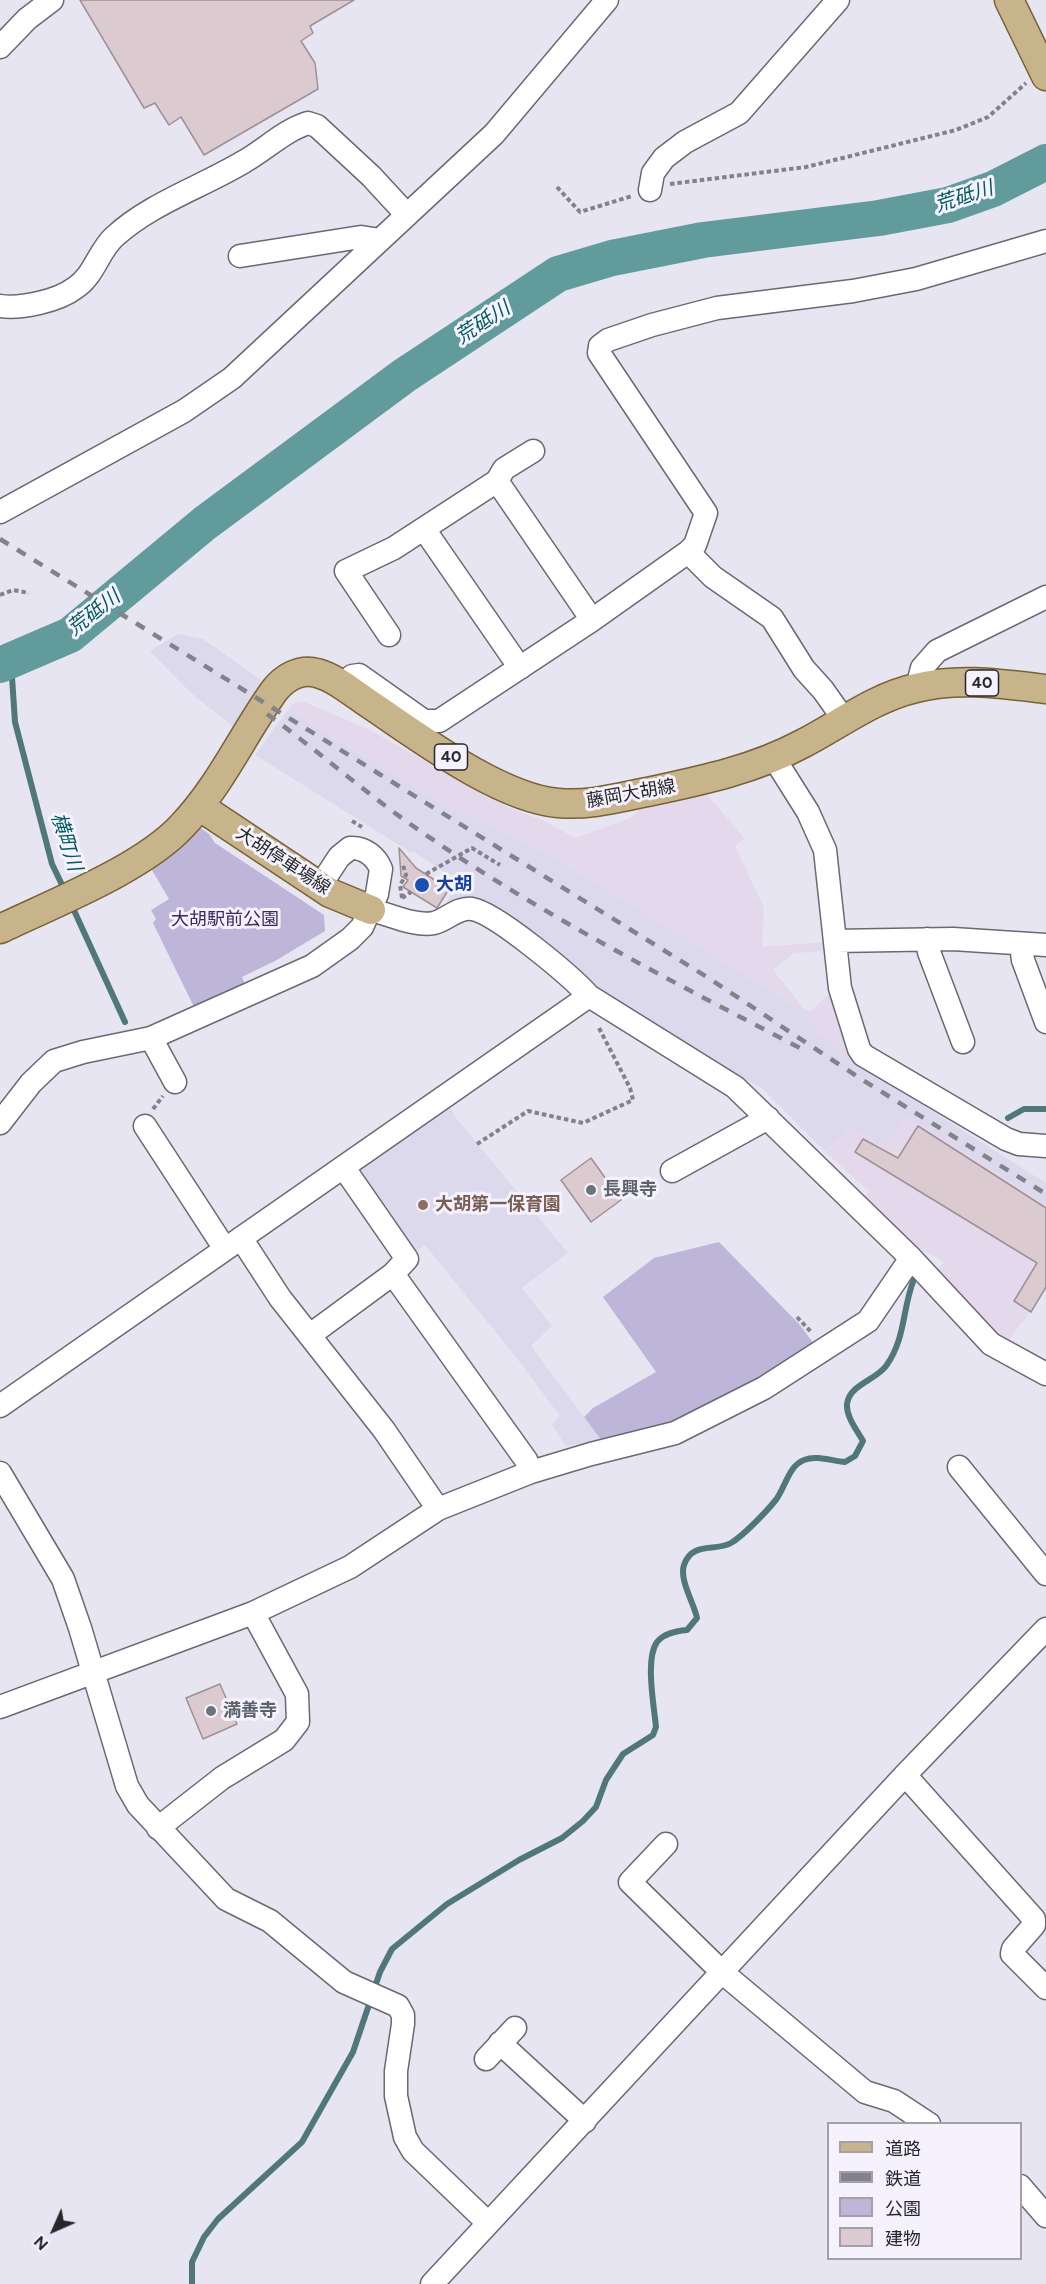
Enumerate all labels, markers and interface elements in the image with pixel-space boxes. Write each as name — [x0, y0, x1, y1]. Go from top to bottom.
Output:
water label: 荒砥川 — [932, 176, 996, 218]
water label: 荒砥川 — [451, 297, 515, 349]
water label: 荒砥川 — [63, 585, 125, 641]
road number: 40 — [966, 670, 998, 696]
road number: 40 — [434, 744, 468, 770]
street label: 藤岡大胡線 — [585, 776, 677, 812]
water label: 横町川 — [45, 810, 87, 874]
street label: 大胡停車場線 — [232, 823, 334, 899]
place label: 大胡 — [436, 874, 472, 896]
marker: 大胡 — [413, 876, 431, 894]
park label: 大胡駅前公園 — [171, 909, 279, 931]
place label: 長興寺 — [603, 1179, 657, 1201]
marker: 長興寺 — [584, 1183, 598, 1197]
place label: 大胡第一保育園 — [435, 1194, 561, 1216]
marker: 大胡第一保育園 — [416, 1198, 430, 1212]
place label: 満善寺 — [223, 1700, 277, 1722]
marker: 満善寺 — [204, 1704, 218, 1718]
legend — [827, 2122, 1022, 2260]
text: 道路 — [885, 2138, 921, 2160]
text: 鉄道 — [885, 2168, 921, 2190]
text: 公園 — [885, 2198, 921, 2220]
north arrow — [24, 2200, 84, 2260]
text: 建物 — [885, 2228, 921, 2250]
text: N — [30, 2232, 52, 2254]

